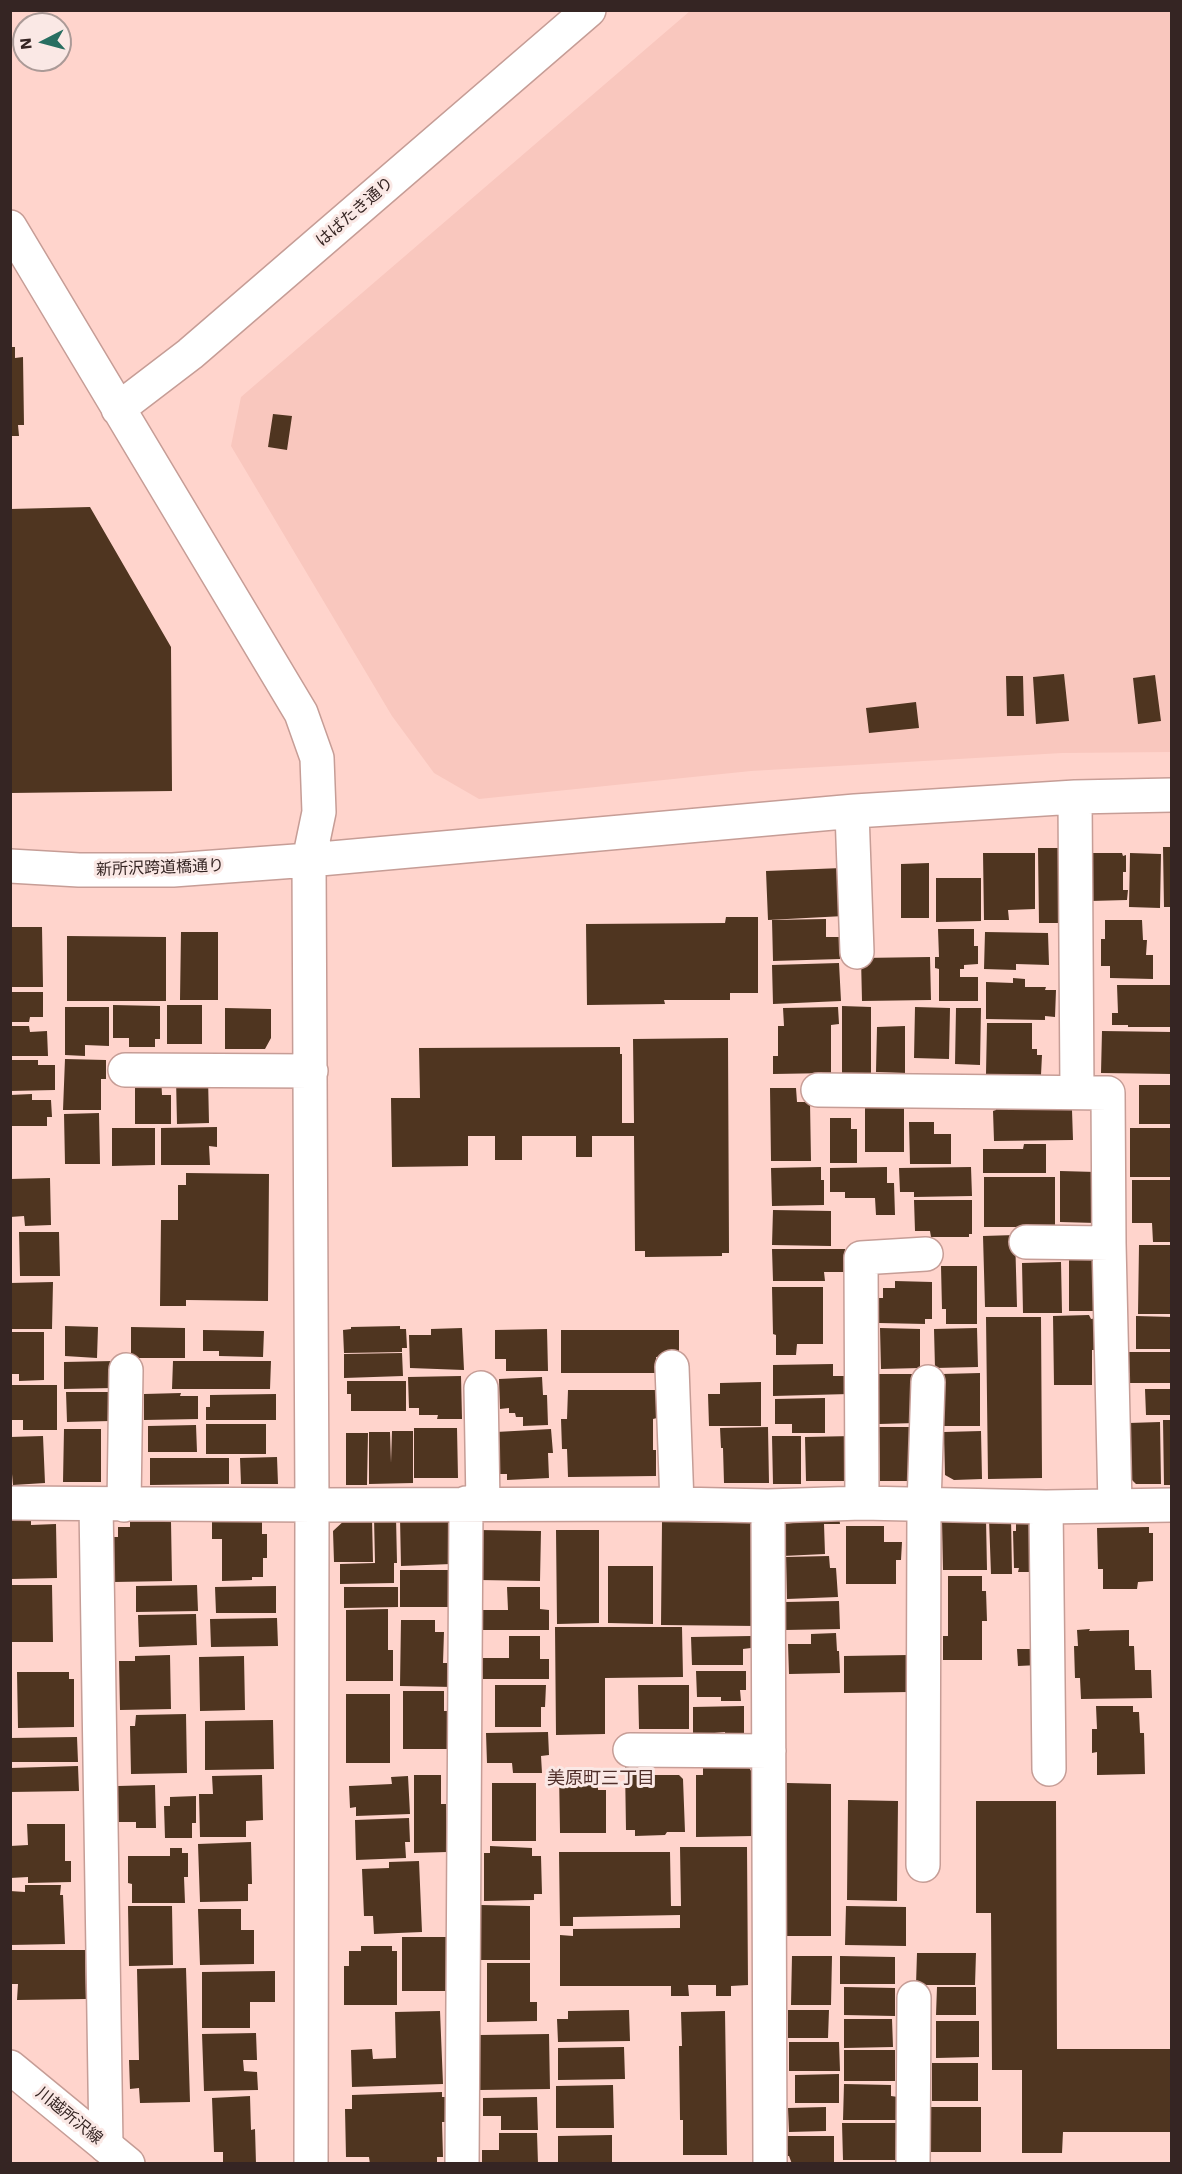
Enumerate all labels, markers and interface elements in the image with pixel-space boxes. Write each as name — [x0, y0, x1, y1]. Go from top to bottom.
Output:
north arrow — [12, 12, 72, 72]
text: N — [16, 37, 36, 51]
street label: はばたき通り — [312, 173, 398, 251]
street label: 新所沢跨道橋通り — [96, 856, 224, 880]
district label: 美原町三丁目 — [547, 1768, 655, 1790]
street label: 川越所沢線 — [32, 2083, 106, 2149]

